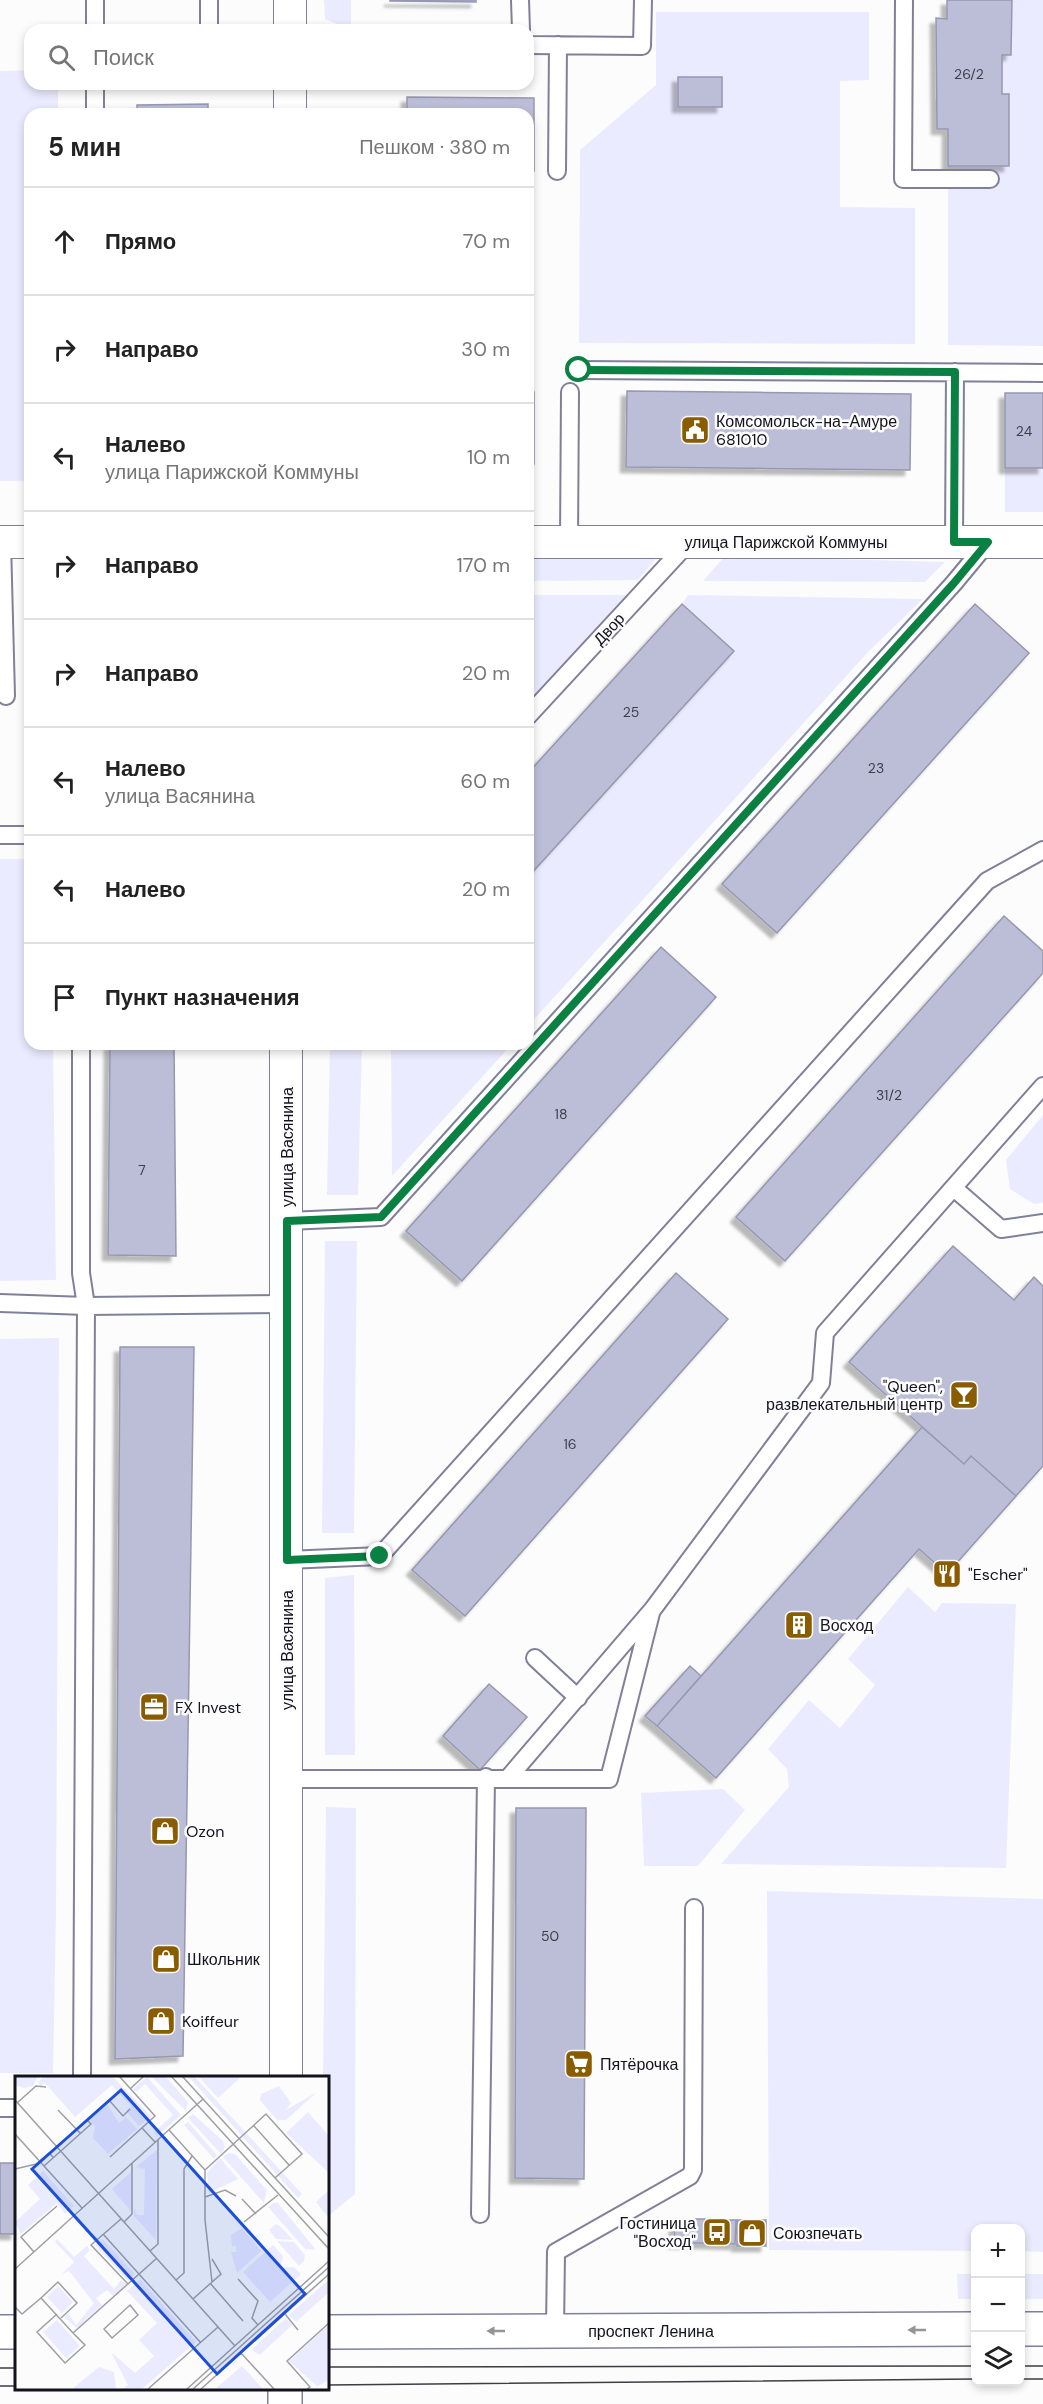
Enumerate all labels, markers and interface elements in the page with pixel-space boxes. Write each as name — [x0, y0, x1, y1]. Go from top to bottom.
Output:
search box — [24, 24, 534, 90]
icon: search — [45, 41, 78, 74]
text: Поиск — [93, 43, 154, 72]
house number: 26/2 — [954, 65, 984, 83]
text: 5 мин — [48, 130, 121, 164]
text: Пешком · 380 m — [359, 134, 510, 160]
icon: ahead — [48, 225, 81, 258]
text: Прямо — [105, 227, 176, 256]
text: 70 m — [463, 228, 510, 254]
icon: right — [48, 333, 81, 366]
text: Направо — [105, 335, 199, 364]
text: 30 m — [461, 336, 510, 362]
route start — [565, 356, 591, 382]
place label: Комсомольск-на-Амуре 681010 — [716, 411, 897, 450]
public building icon: Комсомольск-на-Амуре 681010 — [679, 414, 711, 446]
house number: 24 — [1016, 422, 1033, 440]
text: Налево — [105, 430, 186, 459]
icon: left — [48, 441, 81, 474]
text: 10 m — [467, 444, 510, 470]
text: улица Парижской Коммуны — [105, 459, 359, 485]
street label: улица Парижской Коммуны — [684, 532, 888, 553]
icon: right — [48, 549, 81, 582]
text: Направо — [105, 551, 199, 580]
text: 170 m — [457, 552, 510, 578]
street label: Двор — [589, 608, 629, 650]
icon: right — [48, 657, 81, 690]
text: Направо — [105, 659, 199, 688]
text: 20 m — [462, 660, 510, 686]
house number: 25 — [623, 703, 639, 721]
text: Налево — [105, 754, 186, 783]
house number: 23 — [868, 759, 884, 777]
icon: left — [48, 765, 81, 798]
text: 60 m — [461, 768, 510, 794]
text: улица Васянина — [105, 783, 255, 809]
icon: left — [48, 873, 81, 906]
text: Налево — [105, 875, 186, 904]
text: 20 m — [462, 876, 510, 902]
icon: arrive — [48, 981, 81, 1014]
text: Пункт назначения — [105, 983, 300, 1012]
house number: 31/2 — [876, 1086, 902, 1104]
street label: улица Васянина — [277, 1087, 298, 1207]
house number: 18 — [555, 1105, 567, 1123]
house number: 7 — [138, 1161, 146, 1179]
place label: "Queen", развлекательный центр — [766, 1376, 943, 1415]
bar icon: "Queen", развлекательный центр — [948, 1379, 980, 1411]
house number: 16 — [563, 1435, 577, 1453]
route end — [366, 1542, 392, 1568]
restaurant icon: "Escher" — [931, 1558, 963, 1590]
place label: "Escher" — [968, 1564, 1028, 1585]
street label: улица Васянина — [277, 1590, 298, 1710]
building icon: Восход — [783, 1609, 815, 1641]
place label: Восход — [820, 1615, 874, 1636]
office icon: FX Invest — [138, 1691, 170, 1723]
place label: FX Invest — [175, 1697, 241, 1718]
shop icon: Ozon — [149, 1815, 181, 1847]
place label: Ozon — [186, 1821, 224, 1842]
house number: 50 — [541, 1927, 559, 1945]
shop icon: Школьник — [150, 1943, 182, 1975]
place label: Школьник — [187, 1949, 261, 1970]
shop icon: Koiffeur — [145, 2005, 177, 2037]
place label: Koiffeur — [182, 2011, 239, 2032]
supermarket icon: Пятёрочка — [563, 2048, 595, 2080]
place label: Пятёрочка — [600, 2054, 679, 2075]
inset map — [15, 2076, 328, 2389]
place label: Гостиница "Восход" — [619, 2213, 696, 2252]
bus stop icon: Гостиница "Восход" — [701, 2216, 733, 2248]
shop icon: Союзпечать — [736, 2217, 768, 2249]
place label: Союзпечать — [773, 2223, 862, 2244]
map controls — [971, 2224, 1025, 2386]
button: + — [971, 2224, 1025, 2278]
button: − — [971, 2278, 1025, 2332]
street label: проспект Ленина — [588, 2321, 714, 2342]
one-way arrow — [908, 2325, 927, 2335]
one-way arrow — [487, 2326, 506, 2336]
button: layers — [971, 2332, 1025, 2386]

